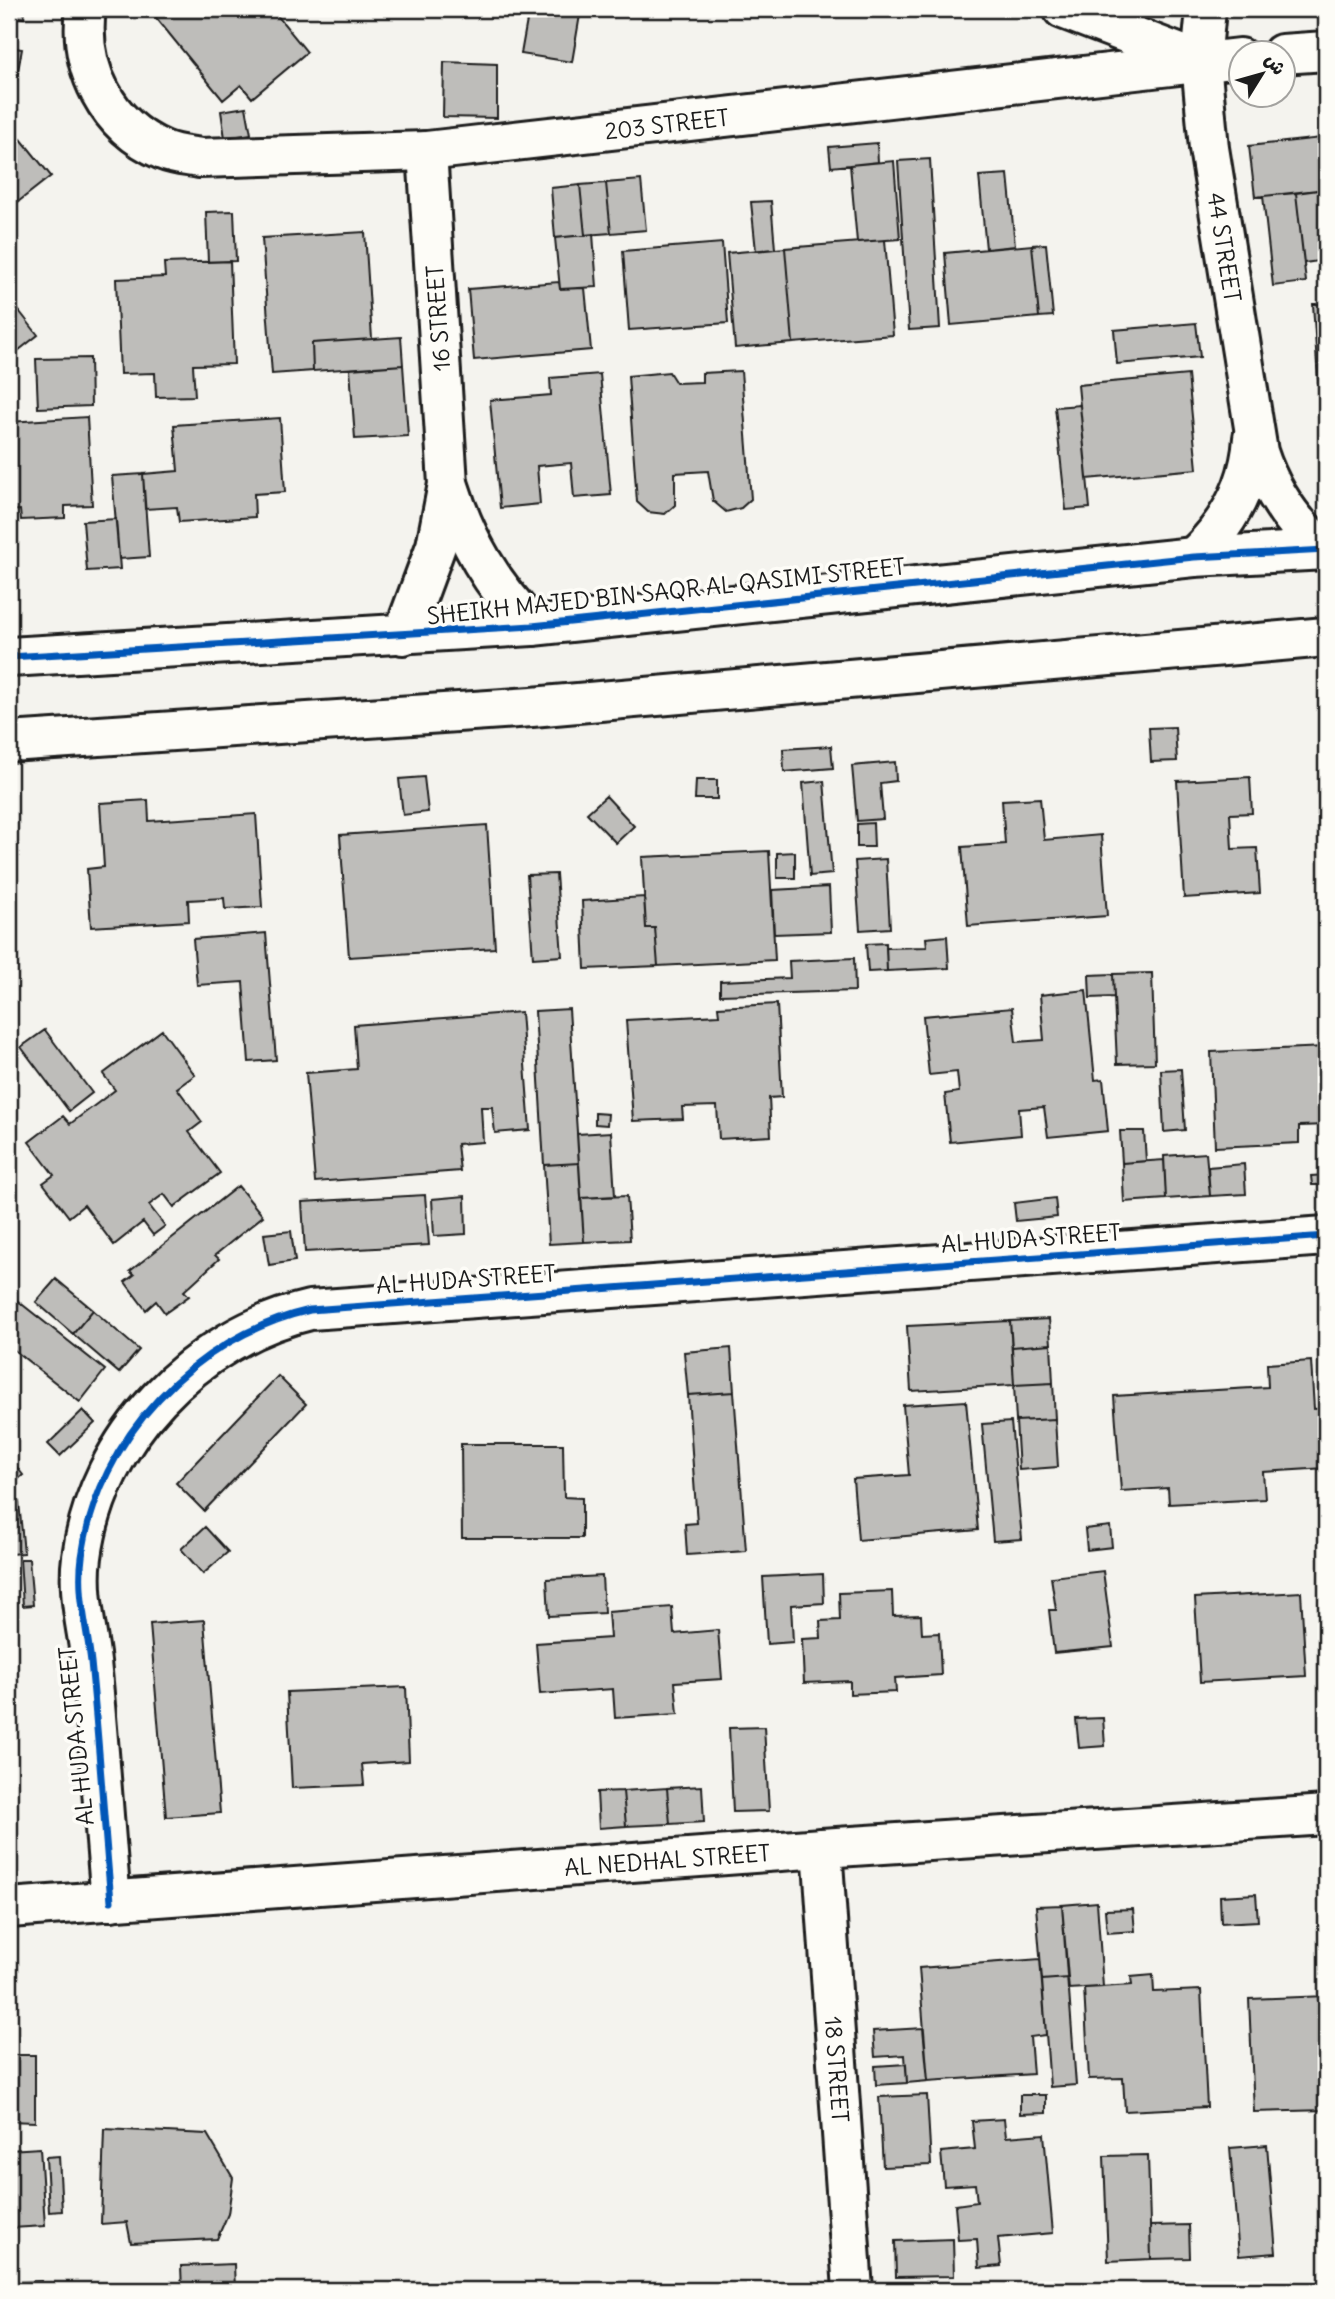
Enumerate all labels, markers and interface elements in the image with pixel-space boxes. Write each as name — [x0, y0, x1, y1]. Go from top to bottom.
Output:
north arrow — [1226, 38, 1296, 108]
text: ش — [1260, 48, 1292, 79]
street label: 203 STREET — [603, 102, 730, 145]
street label: 44 STREET — [1202, 190, 1248, 304]
street label: 16 STREET — [420, 264, 456, 372]
street label: SHEIKH MAJED BIN SAQR AL QASIMI STREET — [425, 551, 907, 631]
street label: AL HUDA STREET — [940, 1217, 1122, 1259]
street label: AL HUDA STREET — [375, 1258, 557, 1300]
street label: AL HUDA STREET — [52, 1645, 100, 1827]
street label: AL NEDHAL STREET — [563, 1837, 771, 1881]
street label: 18 STREET — [819, 2015, 856, 2123]

